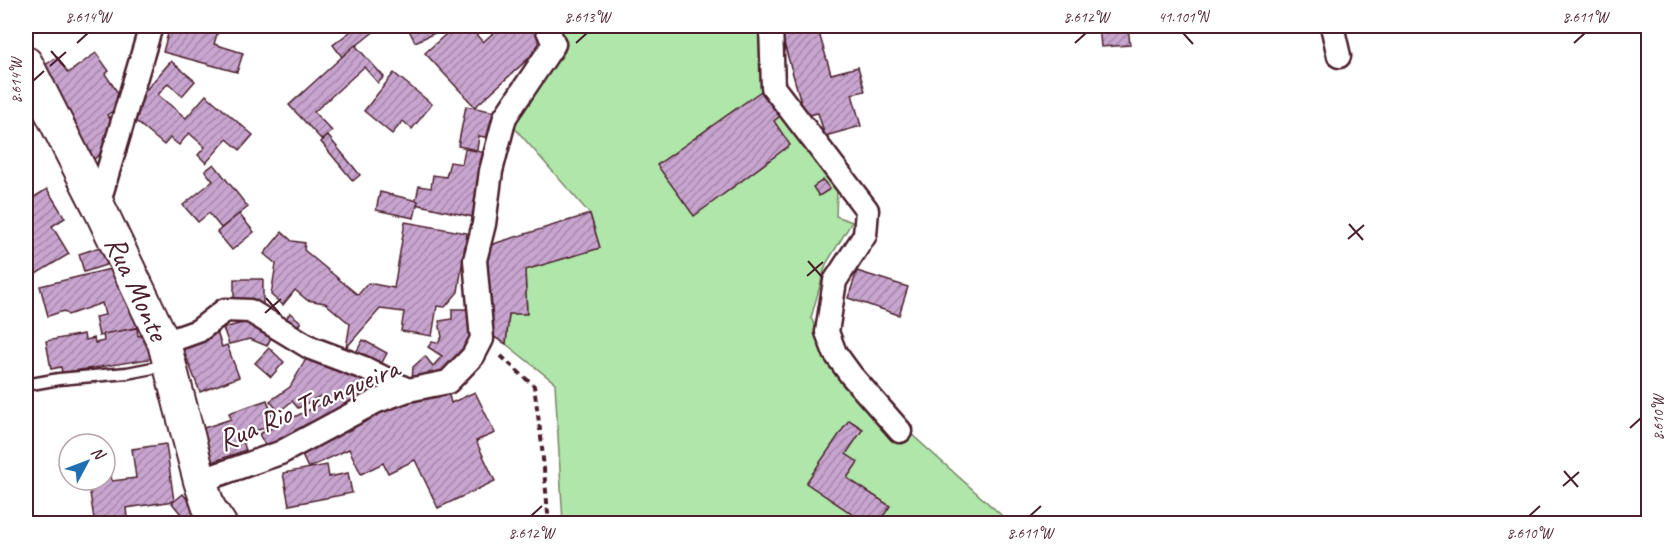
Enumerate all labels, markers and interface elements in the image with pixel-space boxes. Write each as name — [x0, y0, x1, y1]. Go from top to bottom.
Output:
text: 8.614°W — [65, 8, 114, 27]
text: 8.613°W — [564, 8, 613, 27]
text: 8.612°W — [1063, 8, 1112, 27]
text: 41.101°N — [1158, 8, 1211, 27]
text: 8.611°W — [1562, 8, 1611, 27]
text: 8.614°W — [7, 55, 26, 104]
street label: Rua Monte — [96, 230, 179, 348]
street label: Rua Rio Tranqueira — [212, 348, 407, 459]
text: 8.610°W — [1649, 392, 1668, 441]
north arrow — [57, 432, 117, 492]
text: N — [87, 443, 110, 465]
text: 8.612°W — [508, 524, 557, 543]
text: 8.611°W — [1007, 524, 1056, 543]
text: 8.610°W — [1506, 524, 1555, 543]

